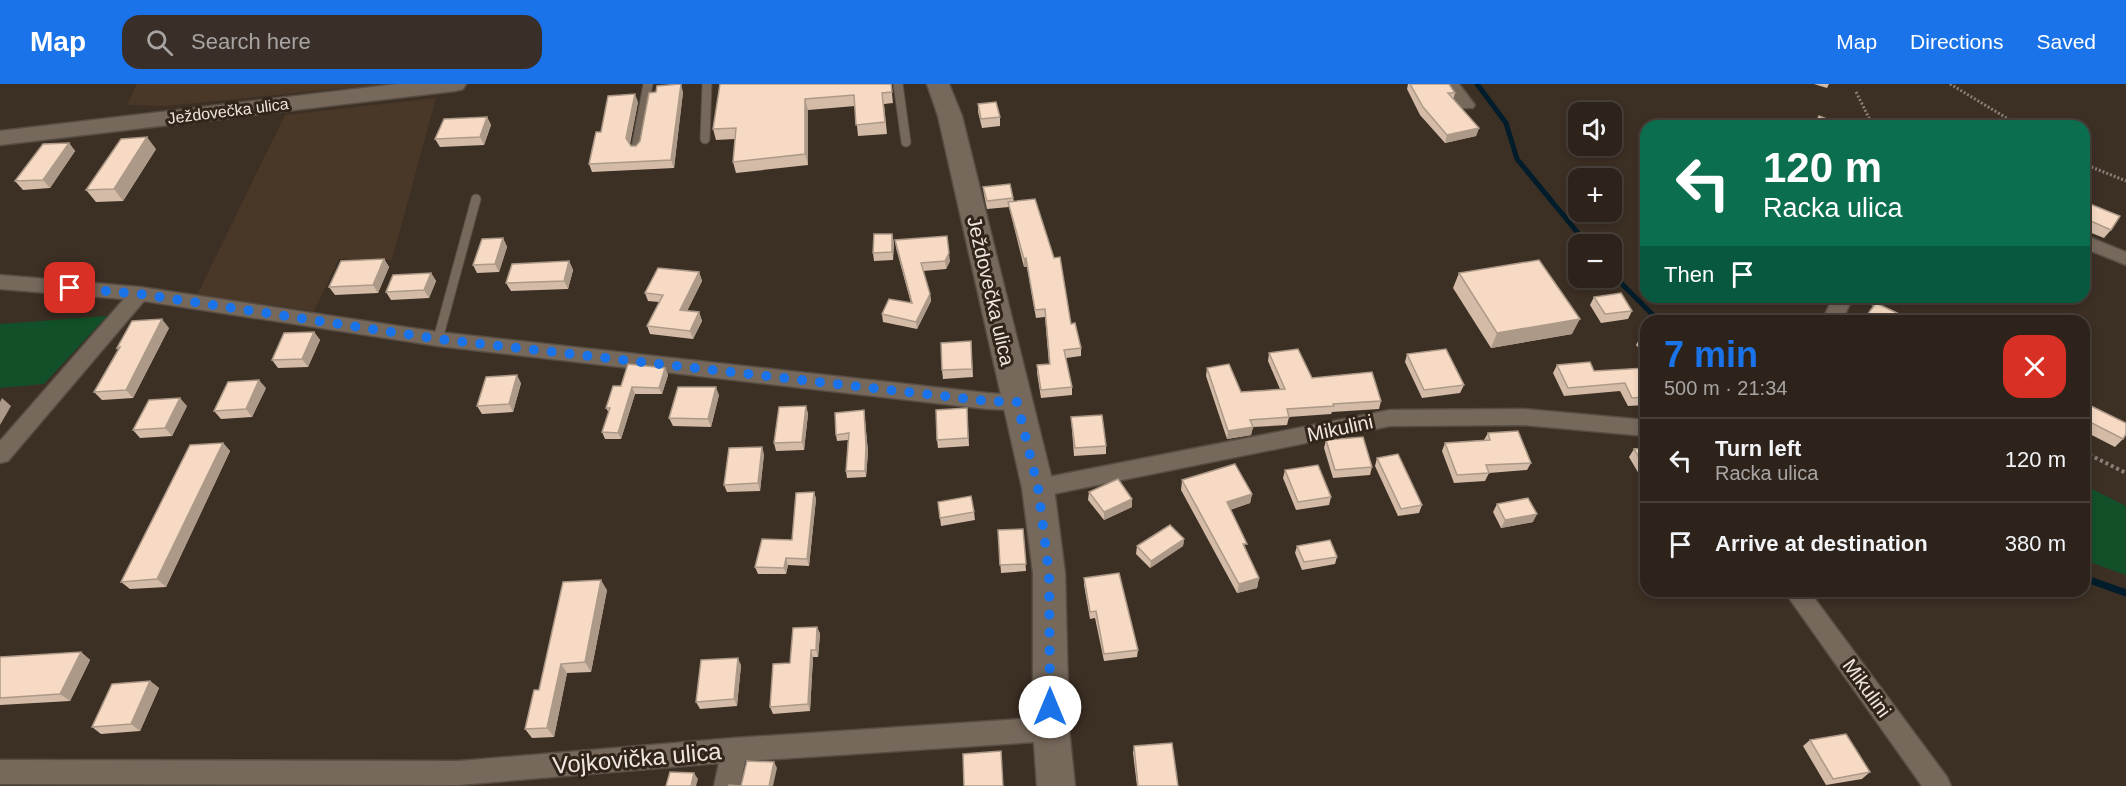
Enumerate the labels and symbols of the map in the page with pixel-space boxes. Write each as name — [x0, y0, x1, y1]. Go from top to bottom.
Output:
street label: Ježdovečka ulica — [166, 95, 290, 127]
street label: Ježdovečka ulica — [963, 214, 1019, 369]
pin — [44, 262, 95, 313]
street label: Mikulini — [1305, 410, 1375, 446]
street label: Mikulini — [1839, 655, 1895, 721]
position arrow — [1018, 675, 1082, 739]
street label: Vojkovička ulica — [551, 737, 723, 779]

